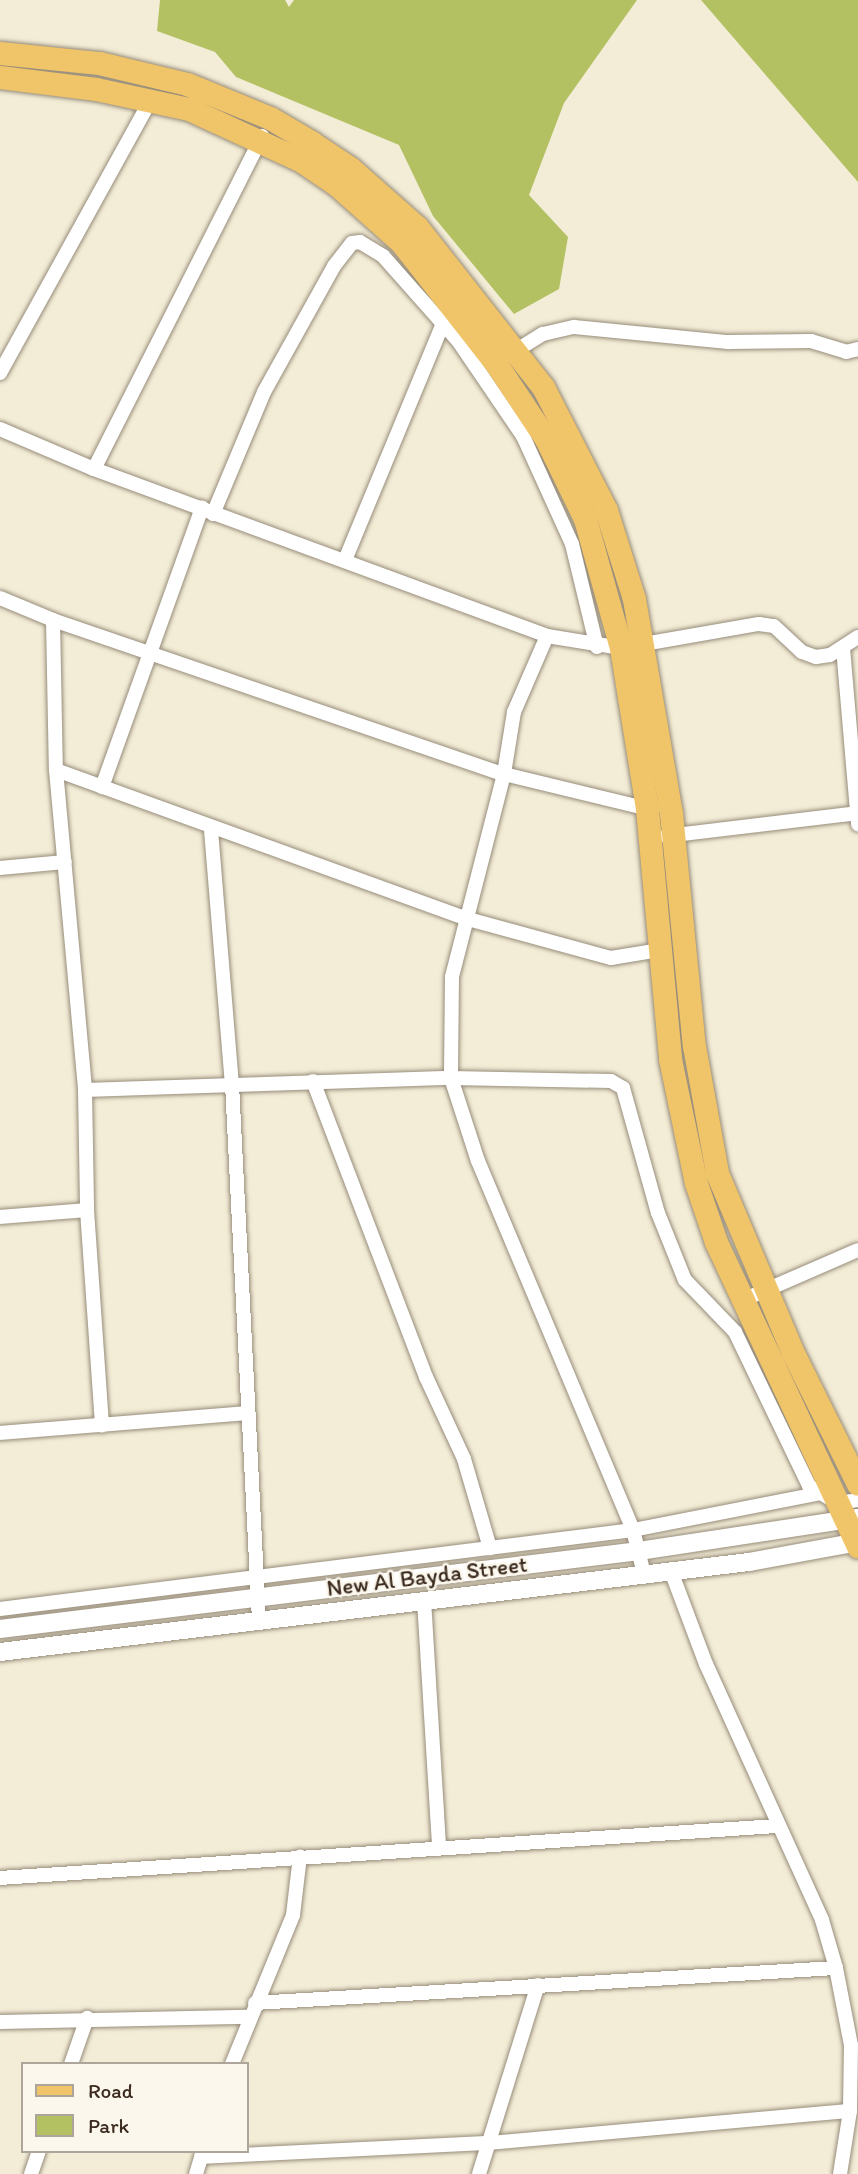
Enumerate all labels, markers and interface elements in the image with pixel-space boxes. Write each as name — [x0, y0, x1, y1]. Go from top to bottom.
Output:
street label: New Al Bayda Street — [326, 1550, 528, 1602]
legend — [21, 2062, 248, 2153]
text: Road — [88, 2078, 133, 2103]
text: Park — [88, 2113, 129, 2138]

